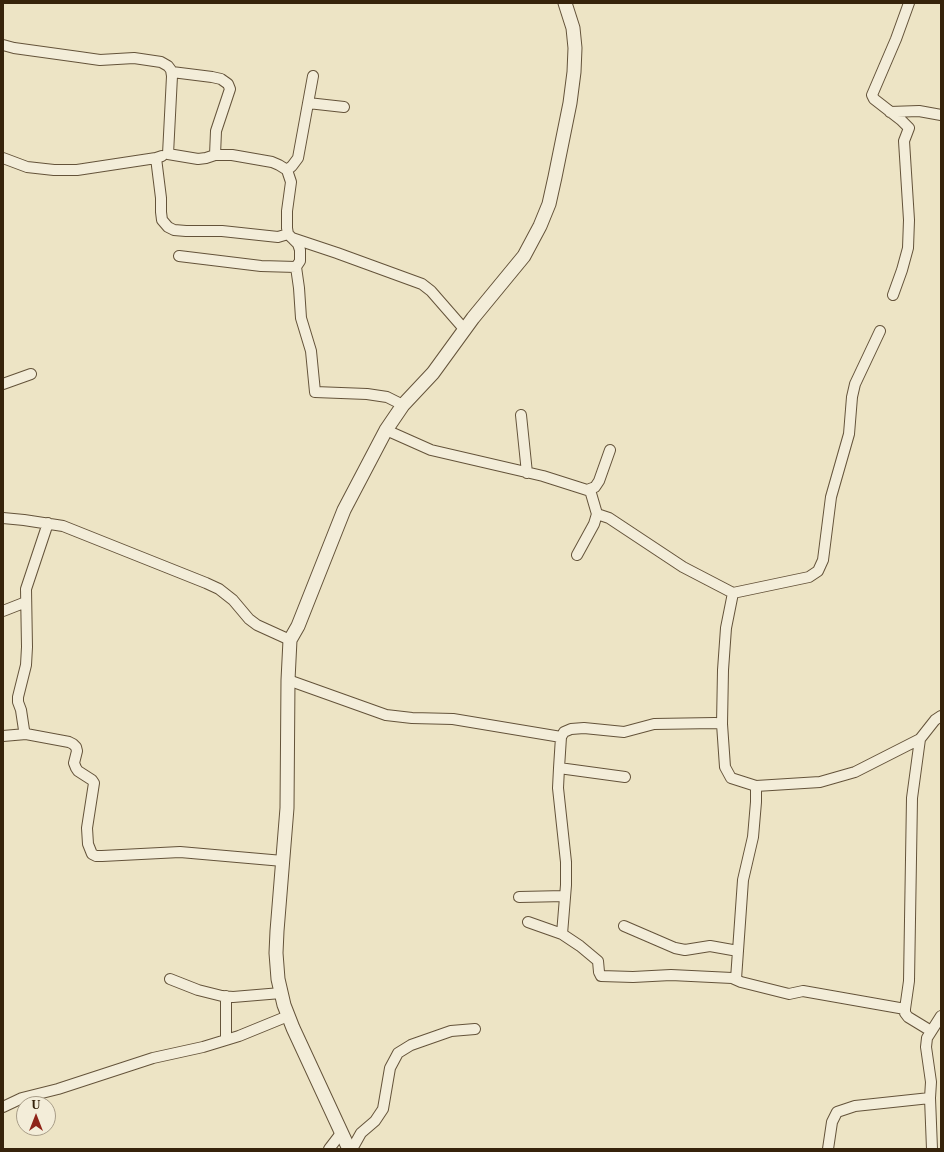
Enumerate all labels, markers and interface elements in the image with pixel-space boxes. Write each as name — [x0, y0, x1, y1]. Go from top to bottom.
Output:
north arrow — [16, 1096, 56, 1136]
text: U — [32, 1098, 40, 1112]

